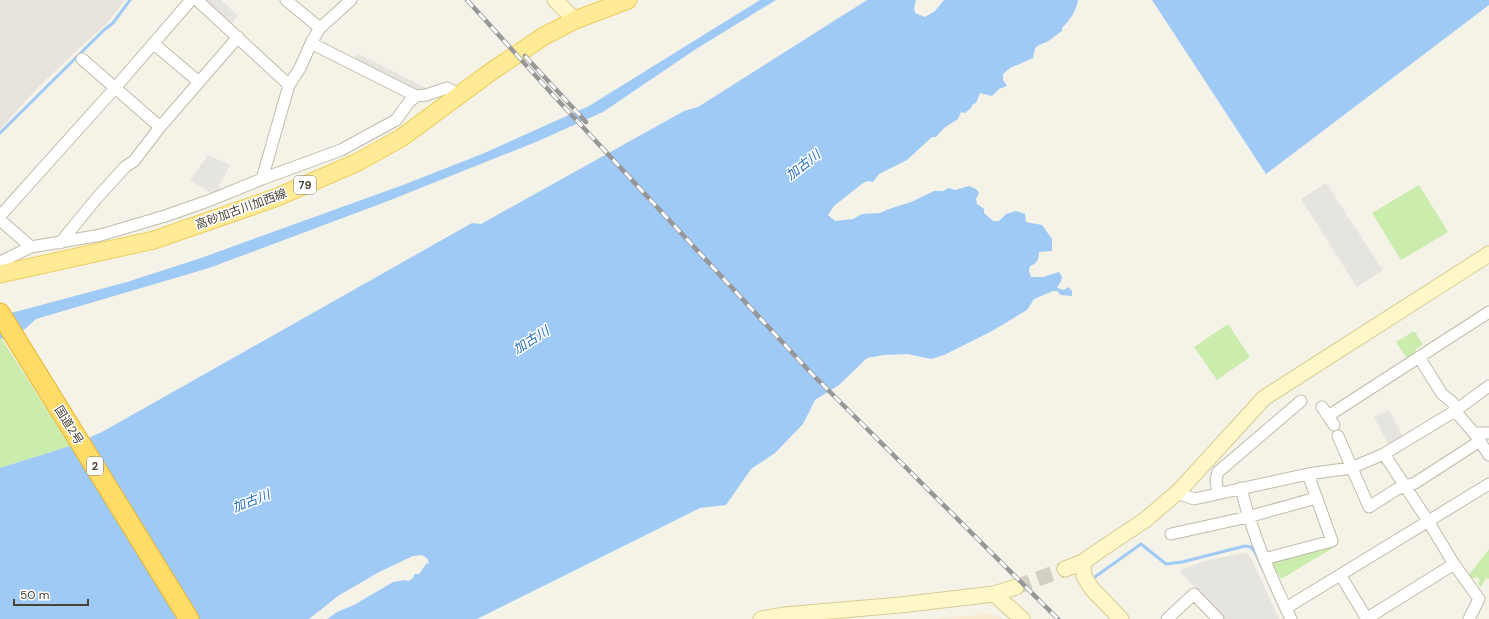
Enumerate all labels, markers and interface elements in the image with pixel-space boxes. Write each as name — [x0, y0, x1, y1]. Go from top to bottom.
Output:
water label: 加古川 — [782, 145, 825, 184]
road number: 79 — [294, 176, 316, 194]
street label: 高砂加古川加西線 — [193, 185, 289, 233]
water label: 加古川 — [510, 321, 554, 358]
street label: 国道2号 — [51, 403, 87, 447]
road number: 2 — [87, 457, 103, 475]
water label: 加古川 — [230, 485, 274, 516]
scale bar — [14, 581, 88, 607]
text: 50 m — [20, 587, 49, 603]

